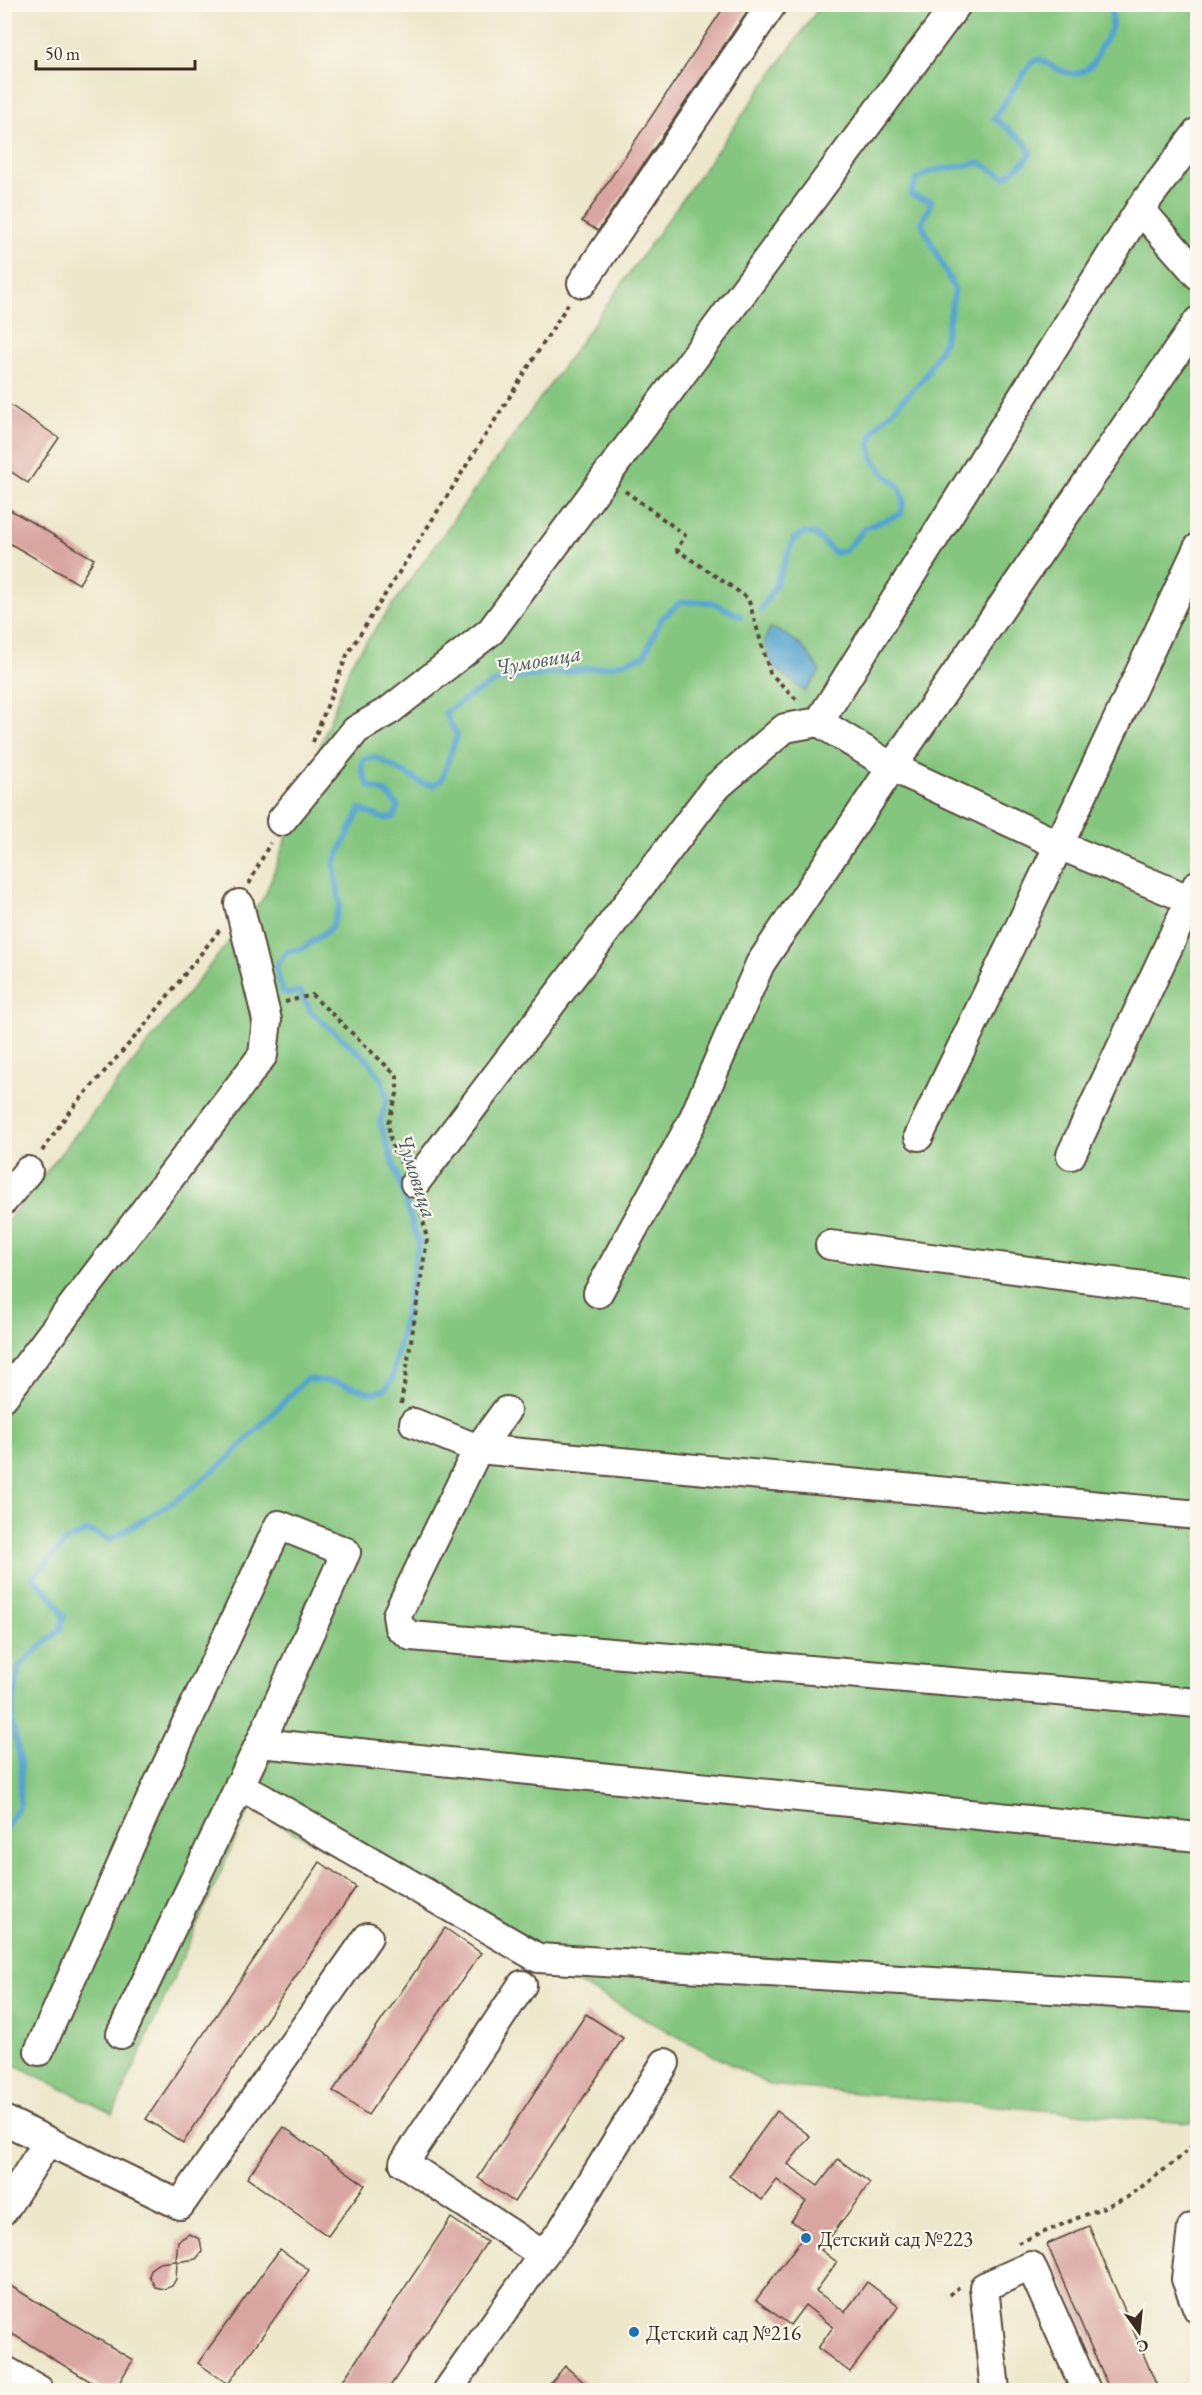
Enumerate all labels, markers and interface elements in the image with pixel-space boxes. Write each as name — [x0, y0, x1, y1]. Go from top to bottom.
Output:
scale bar — [36, 33, 195, 71]
text: 50 m — [45, 42, 80, 65]
water label: Чумовица — [493, 638, 583, 682]
water label: Чумовица — [390, 1130, 444, 1222]
place label: Детский сад №223 — [818, 2225, 973, 2252]
marker: Детский сад №223 — [799, 2231, 813, 2245]
north arrow — [1109, 2302, 1169, 2362]
place label: Детский сад №216 — [646, 2319, 801, 2346]
marker: Детский сад №216 — [627, 2325, 641, 2339]
text: С — [1135, 2334, 1151, 2358]

